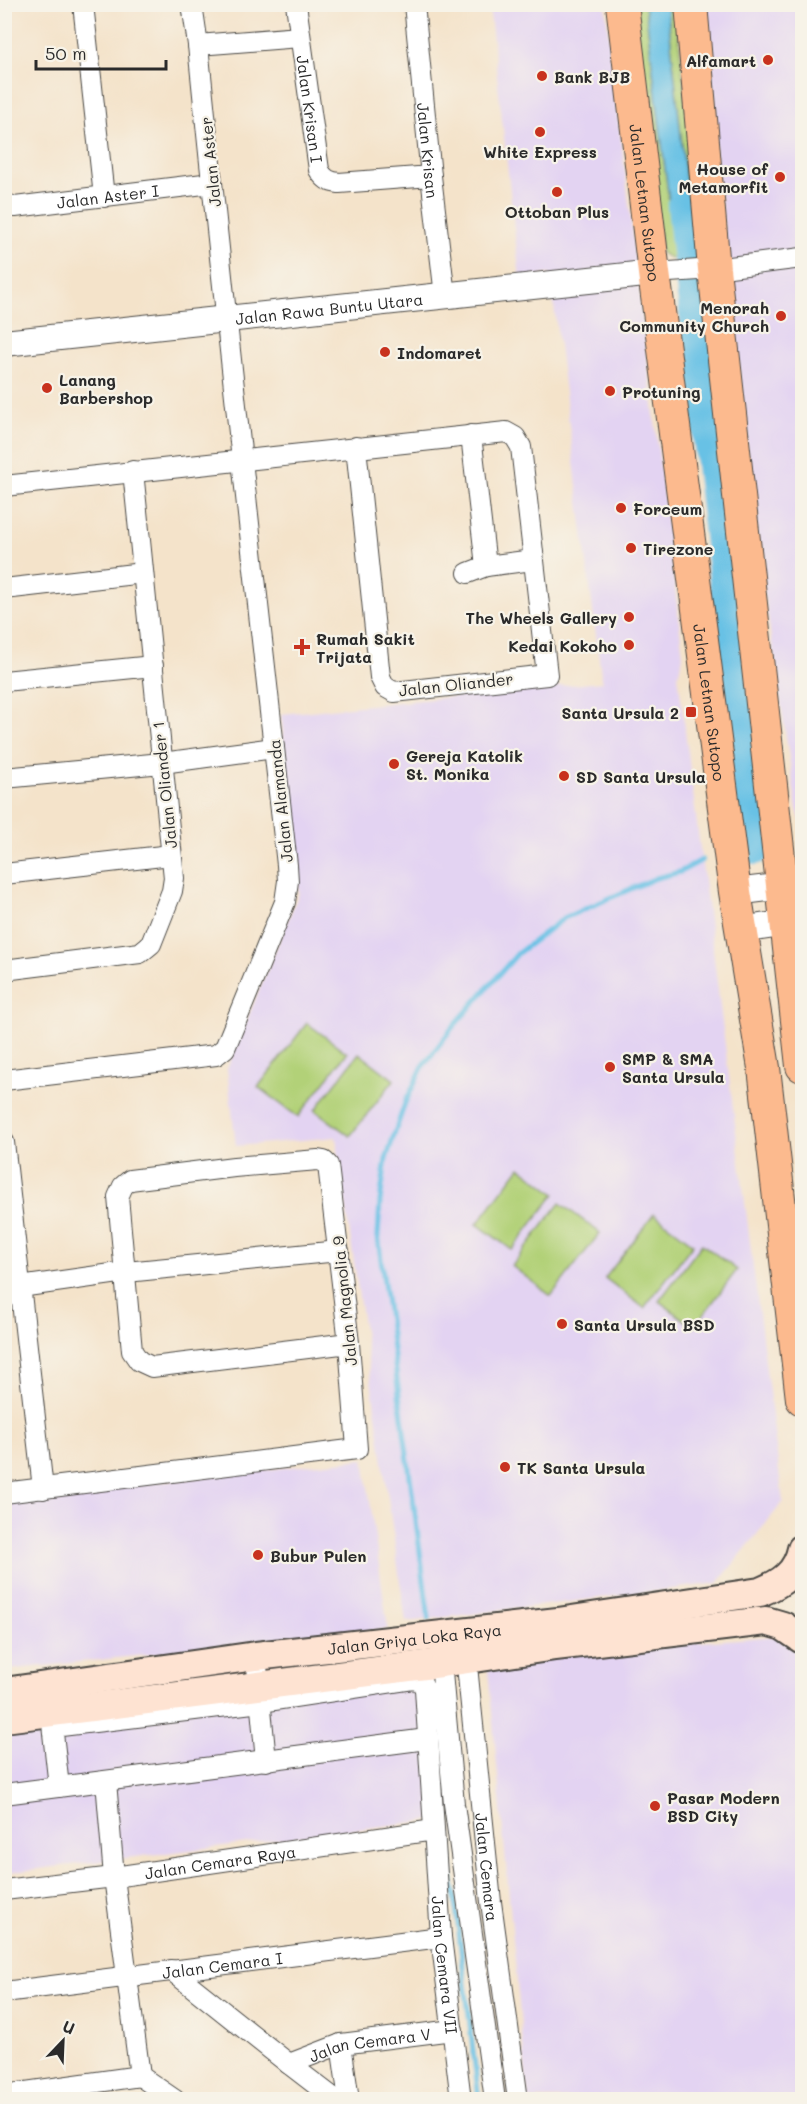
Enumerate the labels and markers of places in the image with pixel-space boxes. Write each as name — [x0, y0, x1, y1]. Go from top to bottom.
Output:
place label: Alfamart — [686, 50, 756, 71]
marker: Alfamart — [761, 53, 775, 67]
place label: Bank BJB — [554, 66, 630, 87]
marker: Bank BJB — [535, 69, 549, 83]
marker: White Express — [533, 125, 547, 139]
place label: White Express — [483, 141, 597, 162]
place label: House of Metamorfit — [678, 158, 769, 197]
marker: House of Metamorfit — [773, 170, 787, 184]
marker: Ottoban Plus — [550, 185, 564, 199]
place label: Ottoban Plus — [505, 201, 609, 222]
place label: Menorah Community Church — [619, 297, 769, 336]
marker: Menorah Community Church — [774, 309, 788, 323]
place label: Indomaret — [397, 342, 482, 363]
marker: Indomaret — [378, 345, 392, 359]
place label: Lanang Barbershop — [59, 369, 153, 408]
marker: Lanang Barbershop — [40, 381, 54, 395]
place label: Protuning — [622, 381, 701, 402]
marker: Protuning — [603, 384, 617, 398]
place label: Forceum — [633, 498, 702, 519]
marker: Forceum — [614, 501, 628, 515]
place label: Tirezone — [643, 538, 713, 559]
marker: Tirezone — [624, 541, 638, 555]
place label: The Wheels Gallery — [465, 607, 617, 628]
marker: The Wheels Gallery — [622, 610, 636, 624]
place label: Rumah Sakit Trijata — [316, 628, 415, 667]
place label: Kedai Kokoho — [508, 635, 617, 656]
marker: Rumah Sakit Trijata — [293, 638, 311, 656]
marker: Kedai Kokoho — [622, 638, 636, 652]
place label: Santa Ursula 2 — [562, 702, 679, 723]
marker: Santa Ursula 2 — [684, 705, 698, 719]
place label: Gereja Katolik St. Monika — [406, 745, 523, 784]
marker: Gereja Katolik St. Monika — [387, 757, 401, 771]
place label: SD Santa Ursula — [576, 766, 706, 787]
marker: SD Santa Ursula — [557, 769, 571, 783]
place label: SMP & SMA Santa Ursula — [622, 1048, 725, 1087]
marker: SMP & SMA Santa Ursula — [603, 1060, 617, 1074]
place label: Santa Ursula BSD — [574, 1314, 715, 1335]
marker: Santa Ursula BSD — [555, 1317, 569, 1331]
place label: TK Santa Ursula — [517, 1457, 646, 1478]
marker: TK Santa Ursula — [498, 1460, 512, 1474]
place label: Bubur Pulen — [270, 1545, 367, 1566]
marker: Bubur Pulen — [251, 1548, 265, 1562]
place label: Pasar Modern BSD City — [667, 1787, 780, 1826]
marker: Pasar Modern BSD City — [648, 1799, 662, 1813]

